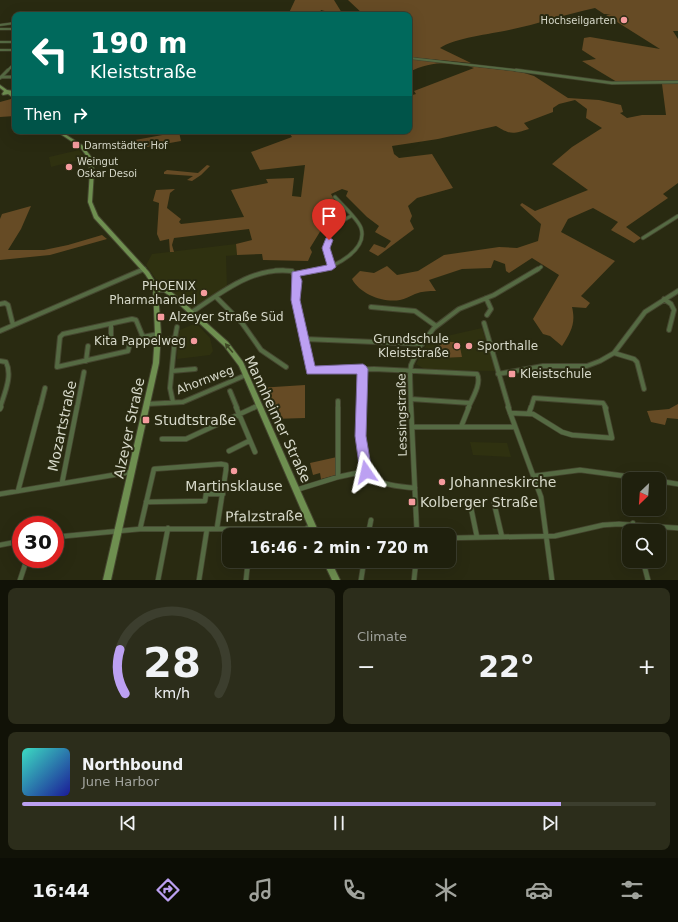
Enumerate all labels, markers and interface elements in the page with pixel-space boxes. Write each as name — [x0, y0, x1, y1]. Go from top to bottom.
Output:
place label: Hochseilgarten — [541, 15, 616, 26]
marker: Hochseilgarten — [619, 15, 629, 25]
text: 190 m — [90, 27, 187, 60]
icon: left — [24, 28, 76, 80]
text: Kleiststraße — [90, 61, 197, 82]
icon: right — [69, 104, 91, 126]
text: Then — [24, 106, 61, 124]
marker: Darmstädter Hof — [71, 140, 81, 150]
place label: Darmstädter Hof — [84, 140, 168, 151]
place label: Weingut Oskar Desoi — [77, 156, 137, 179]
marker: Weingut Oskar Desoi — [64, 162, 74, 172]
pin — [312, 199, 346, 240]
icon: arrive — [318, 205, 340, 227]
place label: PHOENIX Pharmahandel — [109, 279, 196, 307]
marker: PHOENIX Pharmahandel — [199, 288, 209, 298]
place label: Alzeyer Straße Süd — [169, 310, 284, 324]
marker: Alzeyer Straße Süd — [156, 312, 166, 322]
place label: Grundschule Kleiststraße — [373, 332, 449, 360]
place label: Kita Pappelweg — [94, 334, 186, 348]
marker: Kita Pappelweg — [189, 336, 199, 346]
place label: Sporthalle — [477, 339, 538, 353]
marker: Grundschule Kleiststraße — [452, 341, 462, 351]
marker: Sporthalle — [464, 341, 474, 351]
one-way arrow — [224, 343, 233, 353]
street label: Mannheimer Straße — [242, 353, 314, 485]
street label: Ahornweg — [174, 363, 236, 397]
place label: Kleistschule — [520, 367, 592, 381]
marker: Kleistschule — [507, 369, 517, 379]
street label: Lessingstraße — [394, 373, 410, 457]
street label: Alzeyer Straße — [110, 376, 148, 480]
street label: Mozartstraße — [45, 379, 79, 473]
place label: Studtstraße — [154, 412, 236, 428]
marker: Studtstraße — [141, 415, 151, 425]
position arrow — [345, 451, 387, 493]
marker: Martinsklause — [229, 466, 239, 476]
north arrow — [622, 472, 666, 516]
map controls — [622, 472, 666, 568]
place label: Johanneskirche — [449, 474, 556, 490]
marker: Johanneskirche — [437, 477, 447, 487]
place label: Martinsklause — [185, 478, 283, 494]
place label: Kolberger Straße — [420, 494, 538, 510]
marker: Kolberger Straße — [407, 497, 417, 507]
street label: Pfalzstraße — [225, 507, 303, 525]
speed limit sign: 30 — [12, 516, 64, 568]
button: search — [622, 524, 666, 568]
text: 16:46 · 2 min · 720 m — [249, 539, 429, 557]
text: Climate — [357, 629, 407, 644]
text: 28 — [143, 638, 200, 687]
text: 22° — [478, 649, 535, 684]
text: − — [357, 654, 375, 679]
text: + — [638, 654, 656, 679]
text: km/h — [153, 685, 190, 701]
text: Northbound — [82, 756, 183, 774]
text: June Harbor — [82, 774, 159, 789]
icon: previous — [117, 812, 139, 834]
icon: pause — [328, 812, 350, 834]
icon: next — [539, 812, 561, 834]
icon: directions — [154, 876, 182, 904]
icon: music — [247, 876, 275, 904]
icon: phone — [340, 876, 368, 904]
icon: climate — [432, 876, 460, 904]
icon: car — [525, 876, 553, 904]
icon: filters — [618, 876, 646, 904]
text: 16:44 — [32, 880, 90, 901]

